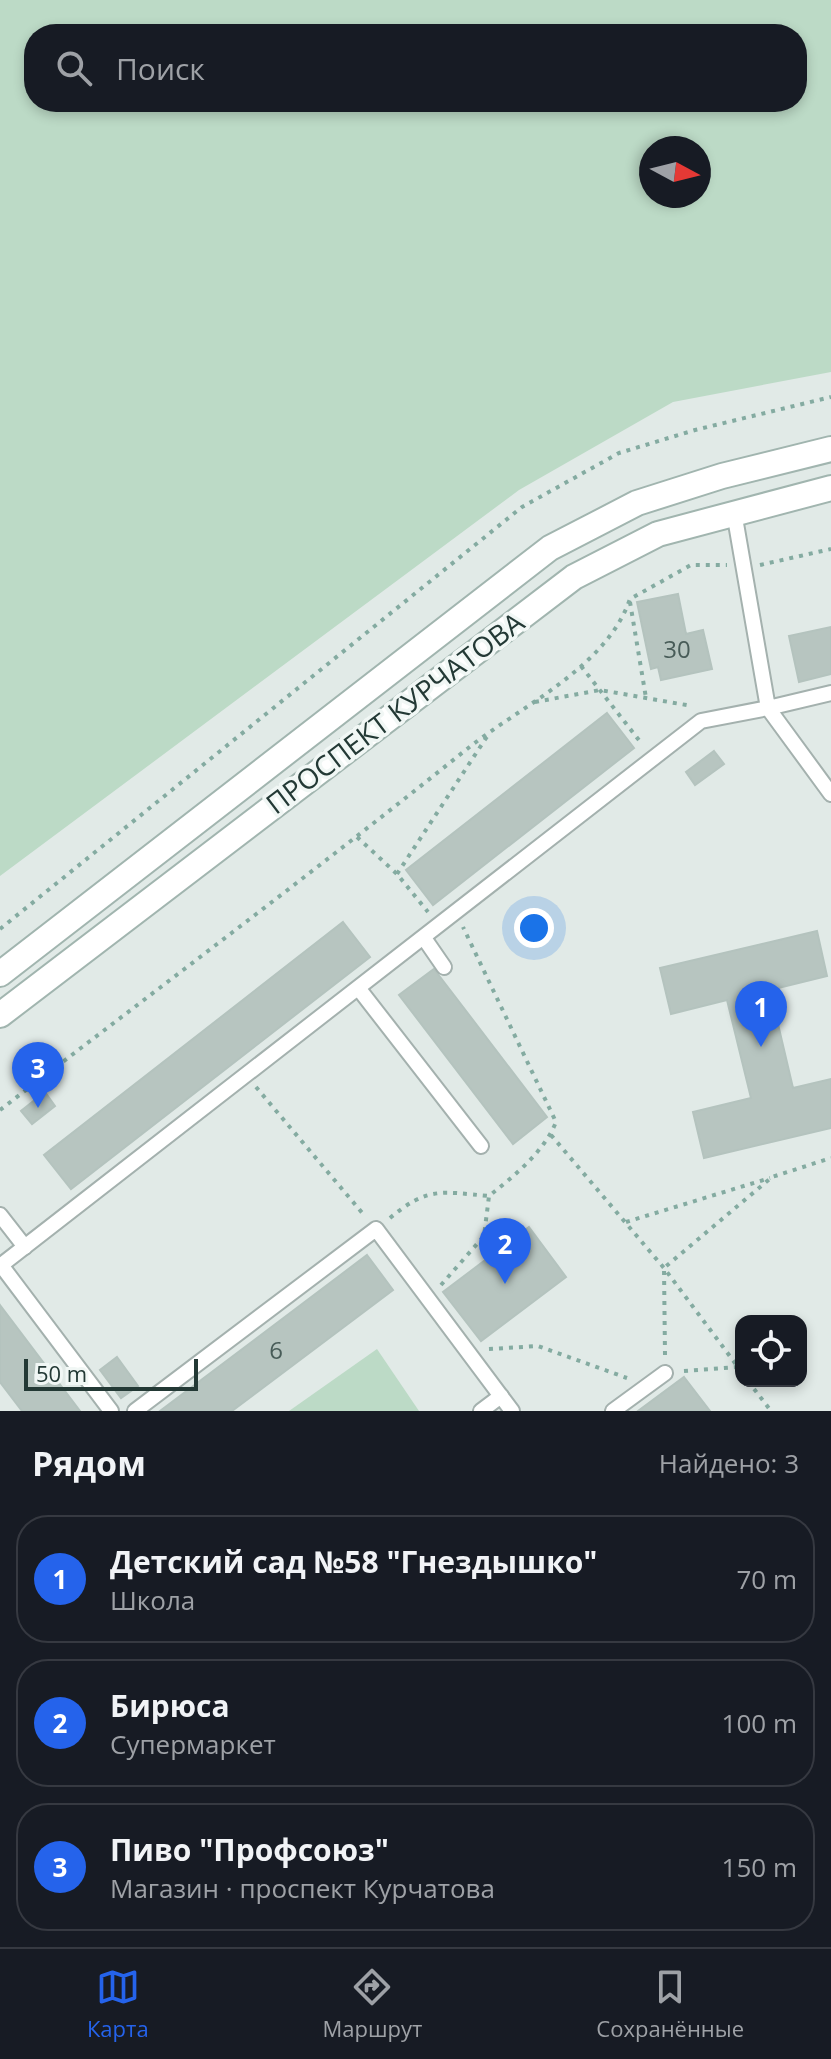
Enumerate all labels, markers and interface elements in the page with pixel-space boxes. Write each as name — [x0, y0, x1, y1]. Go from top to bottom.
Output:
search box — [24, 24, 807, 112]
icon: search — [52, 46, 96, 90]
text: Поиск — [116, 48, 205, 89]
north arrow — [639, 136, 711, 208]
street label: ПРОСПЕКТ КУРЧАТОВА — [258, 602, 531, 822]
house number: 30 — [663, 632, 691, 665]
your location — [514, 908, 554, 948]
pin: 1 — [735, 981, 787, 1047]
pin: 3 — [12, 1042, 64, 1108]
pin: 2 — [479, 1218, 531, 1284]
map controls — [735, 1315, 807, 1387]
button: locate — [735, 1315, 807, 1387]
house number: 6 — [269, 1333, 283, 1366]
scale bar — [24, 1355, 198, 1391]
text: 50 m — [36, 1358, 87, 1388]
text: Рядом — [32, 1440, 146, 1486]
text: Найдено: 3 — [659, 1445, 799, 1481]
text: Детский сад №58 "Гнездышко" — [110, 1541, 598, 1582]
text: 1 — [53, 1561, 67, 1597]
text: 70 m — [736, 1561, 797, 1597]
text: Школа — [110, 1582, 195, 1618]
text: Бирюса — [110, 1685, 230, 1726]
text: 2 — [53, 1705, 67, 1741]
text: 100 m — [722, 1705, 797, 1741]
text: Супермаркет — [110, 1726, 276, 1762]
text: Пиво "Профсоюз" — [110, 1829, 389, 1870]
text: 3 — [53, 1849, 67, 1885]
text: 150 m — [722, 1849, 797, 1885]
text: Магазин · проспект Курчатова — [110, 1870, 495, 1906]
tab: Карта — [87, 1965, 149, 2043]
tab: Маршрут — [323, 1965, 422, 2043]
tab: Сохранённые — [596, 1965, 744, 2043]

